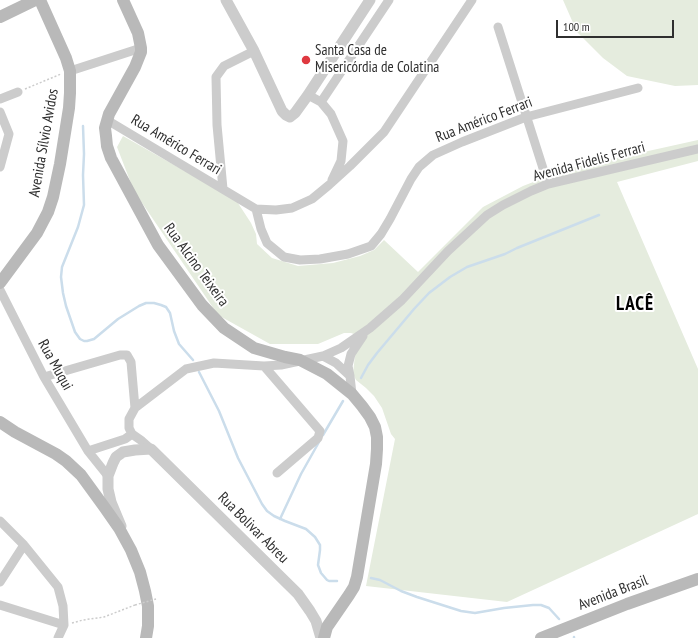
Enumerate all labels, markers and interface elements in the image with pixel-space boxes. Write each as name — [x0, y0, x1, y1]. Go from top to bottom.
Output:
scale bar — [558, 12, 676, 38]
text: 100 m — [563, 19, 590, 34]
place label: Santa Casa de Misericórdia de Colatina — [315, 42, 439, 77]
marker: Santa Casa de Misericórdia de Colatina — [300, 54, 312, 66]
street label: Avenida Sílvio Avidos — [26, 87, 62, 199]
street label: Rua Américo Ferrari — [433, 93, 535, 147]
street label: Rua Américo Ferrari — [128, 111, 224, 179]
street label: Avenida Fidelis Ferrari — [531, 138, 647, 186]
street label: Rua Alcino Teixeira — [160, 220, 232, 310]
district label: LACÊ — [616, 294, 654, 316]
street label: Rua Muqui — [34, 336, 76, 394]
street label: Rua Bolivar Abreu — [214, 489, 292, 567]
street label: Avenida Brasil — [576, 571, 650, 615]

